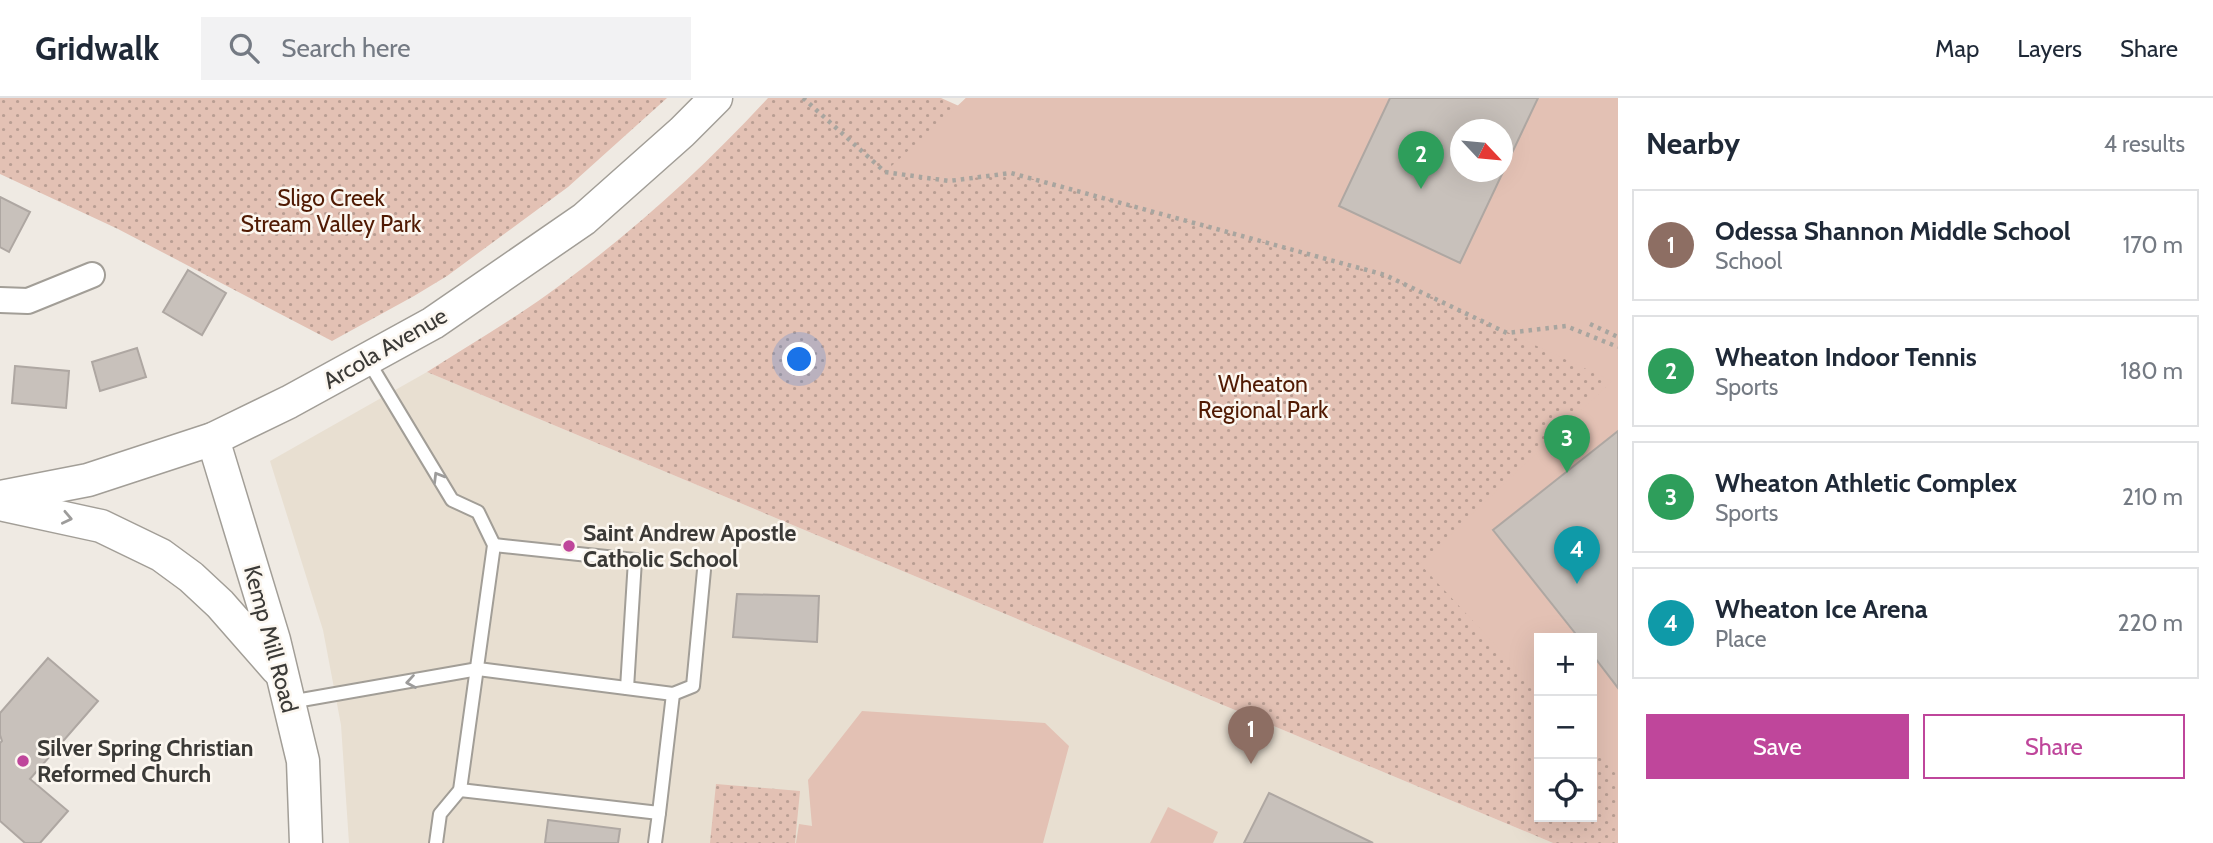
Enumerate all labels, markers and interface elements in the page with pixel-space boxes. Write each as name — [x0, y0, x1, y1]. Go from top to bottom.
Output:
search box — [201, 17, 691, 80]
text: Gridwalk — [35, 28, 159, 68]
icon: search — [225, 29, 263, 67]
text: Search here — [281, 32, 410, 64]
text: Map — [1935, 34, 1979, 63]
text: Layers — [2017, 34, 2082, 63]
text: Share — [2120, 34, 2178, 63]
north arrow — [1450, 119, 1513, 182]
text: Nearby — [1646, 125, 1740, 162]
text: 4 results — [2104, 130, 2185, 158]
pin: 2 — [1398, 131, 1444, 189]
park label: Sligo Creek Stream Valley Park — [241, 184, 422, 238]
text: Odessa Shannon Middle School — [1715, 215, 2071, 247]
text: 1 — [1667, 231, 1675, 259]
text: 170 m — [2123, 231, 2183, 259]
text: School — [1715, 247, 1782, 275]
street label: Arcola Avenue — [318, 301, 452, 395]
text: Wheaton Indoor Tennis — [1715, 341, 1977, 373]
your location — [782, 342, 816, 376]
text: 2 — [1665, 357, 1677, 385]
text: 180 m — [2120, 357, 2183, 385]
park label: Wheaton Regional Park — [1198, 370, 1329, 424]
text: Sports — [1715, 373, 1778, 401]
pin: 3 — [1544, 415, 1590, 473]
text: Wheaton Athletic Complex — [1715, 467, 2017, 499]
one-way arrow — [433, 471, 446, 484]
text: 3 — [1665, 483, 1677, 511]
text: 210 m — [2122, 483, 2183, 511]
text: Sports — [1715, 499, 1778, 527]
one-way arrow — [61, 510, 73, 525]
place label: Saint Andrew Apostle Catholic School — [583, 519, 796, 573]
pin: 4 — [1554, 526, 1600, 584]
marker: Saint Andrew Apostle Catholic School — [561, 538, 577, 554]
street label: Kemp Mill Road — [238, 562, 304, 716]
text: Wheaton Ice Arena — [1715, 593, 1928, 625]
text: 4 — [1664, 609, 1678, 637]
text: 220 m — [2117, 609, 2183, 637]
text: Place — [1715, 625, 1767, 653]
map controls — [1534, 633, 1597, 822]
button: + — [1534, 633, 1597, 696]
one-way arrow — [405, 674, 417, 689]
button: − — [1534, 696, 1597, 759]
pin: 1 — [1228, 706, 1274, 764]
button: Save — [1646, 714, 1909, 779]
button: Share — [1923, 714, 2185, 779]
place label: Silver Spring Christian Reformed Church — [37, 734, 253, 788]
marker: Silver Spring Christian Reformed Church — [15, 753, 31, 769]
button: locate — [1534, 759, 1597, 822]

